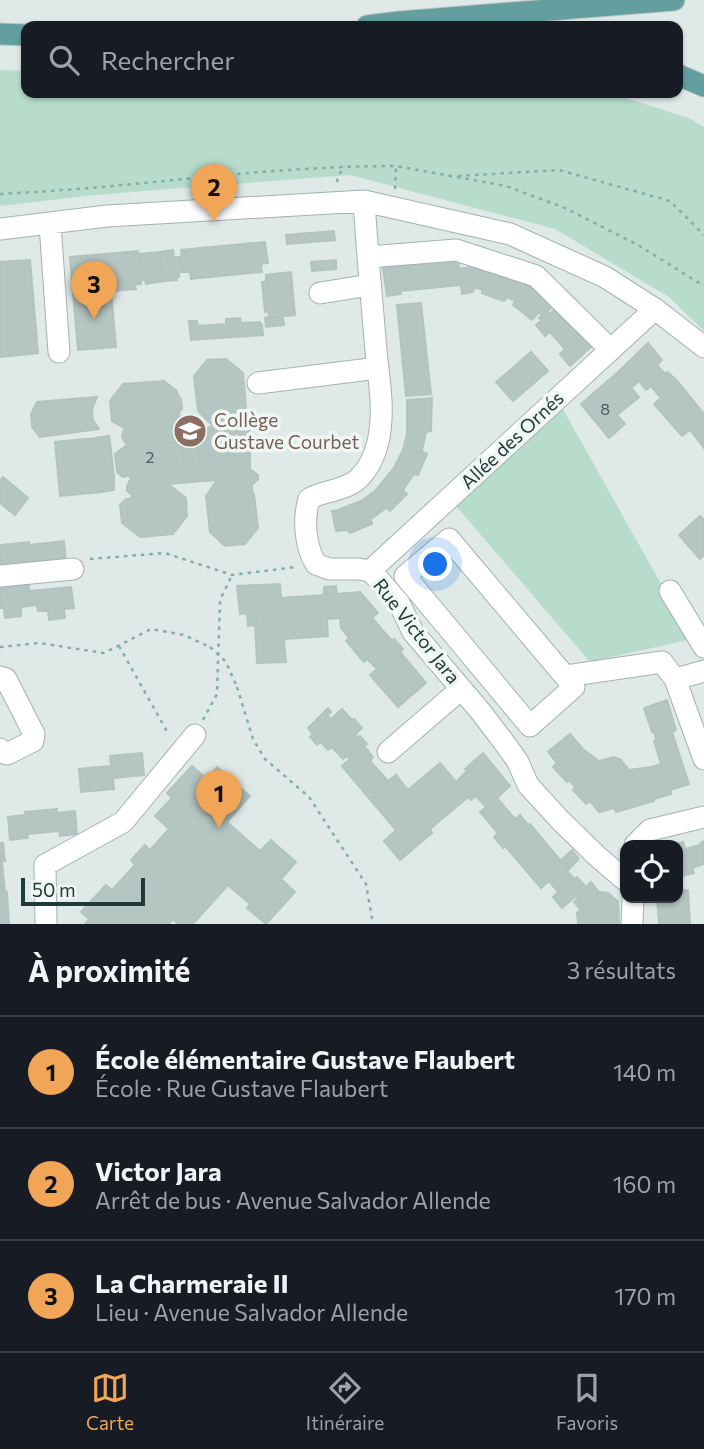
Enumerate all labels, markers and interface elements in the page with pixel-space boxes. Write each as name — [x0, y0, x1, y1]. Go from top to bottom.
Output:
search box — [21, 21, 683, 98]
icon: search — [45, 41, 83, 79]
text: Rechercher — [101, 44, 235, 75]
pin: 2 — [191, 164, 237, 222]
pin: 3 — [71, 261, 117, 319]
street label: Allée des Ornés — [455, 386, 568, 493]
house number: 8 — [600, 399, 610, 418]
place label: Collège Gustave Courbet — [214, 408, 359, 453]
school or university icon: Collège Gustave Courbet — [171, 412, 209, 450]
house number: 2 — [146, 447, 155, 466]
your location — [418, 547, 452, 581]
street label: Rue Victor Jara — [369, 573, 466, 688]
pin: 1 — [196, 770, 242, 828]
map controls — [620, 840, 683, 903]
button: locate — [620, 840, 683, 903]
scale bar — [21, 875, 145, 907]
text: 50 m — [32, 878, 76, 901]
text: À proximité — [28, 951, 190, 988]
text: 3 résultats — [567, 956, 676, 984]
text: École élémentaire Gustave Flaubert — [95, 1043, 515, 1074]
text: 1 — [46, 1058, 56, 1086]
text: 140 m — [613, 1058, 676, 1086]
text: École · Rue Gustave Flaubert — [95, 1074, 388, 1102]
text: Victor Jara — [95, 1155, 222, 1186]
text: 2 — [44, 1170, 58, 1198]
text: 160 m — [613, 1170, 676, 1198]
text: Arrêt de bus · Avenue Salvador Allende — [95, 1186, 491, 1214]
text: La Charmeraie II — [95, 1267, 289, 1298]
text: 3 — [44, 1282, 58, 1310]
text: 170 m — [615, 1282, 676, 1310]
text: Lieu · Avenue Salvador Allende — [95, 1298, 408, 1326]
tab: Carte — [86, 1369, 134, 1434]
tab: Itinéraire — [306, 1369, 384, 1434]
tab: Favoris — [556, 1369, 618, 1434]

